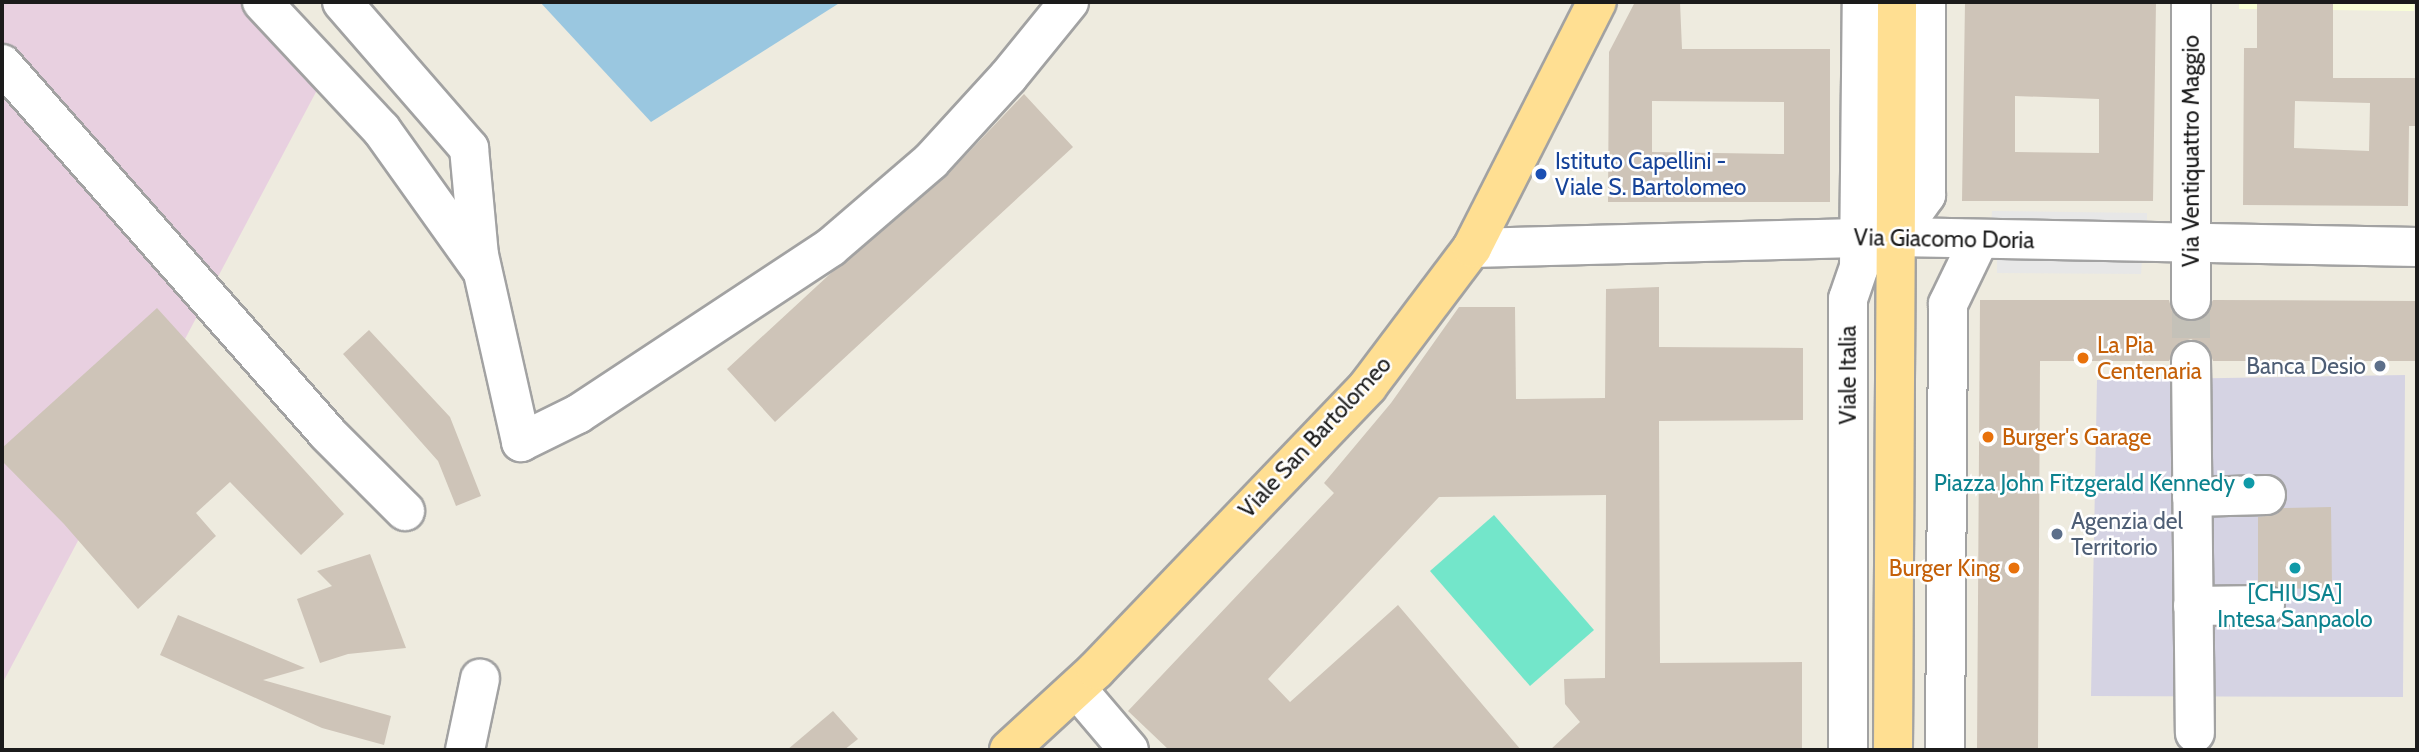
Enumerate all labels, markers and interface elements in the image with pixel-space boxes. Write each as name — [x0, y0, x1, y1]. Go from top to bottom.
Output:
street label: Via Ventiquattro Maggio — [2177, 35, 2205, 267]
place label: Istituto Capellini - Viale S. Bartolomeo — [1555, 147, 1747, 201]
marker: Istituto Capellini - Viale S. Bartolomeo — [1533, 166, 1549, 182]
street label: Via Giacomo Doria — [1853, 224, 2035, 254]
street label: Viale Italia — [1834, 325, 1862, 425]
place label: La Pia Centenaria — [2097, 331, 2202, 385]
marker: La Pia Centenaria — [2075, 350, 2091, 366]
street label: Viale San Bartolomeo — [1233, 351, 1397, 523]
place label: Banca Desio — [2246, 352, 2366, 380]
marker: Banca Desio — [2372, 358, 2388, 374]
place label: Burger's Garage — [2002, 423, 2152, 451]
marker: Burger's Garage — [1980, 429, 1996, 445]
place label: Piazza John Fitzgerald Kennedy — [1934, 469, 2235, 497]
marker: Piazza John Fitzgerald Kennedy — [2241, 475, 2257, 491]
place label: Agenzia del Territorio — [2071, 507, 2183, 561]
marker: Agenzia del Territorio — [2049, 526, 2065, 542]
place label: Burger King — [1889, 554, 2000, 582]
marker: Burger King — [2006, 560, 2022, 576]
marker: [CHIUSA] Intesa Sanpaolo — [2287, 560, 2303, 576]
place label: [CHIUSA] Intesa Sanpaolo — [2217, 579, 2373, 633]

